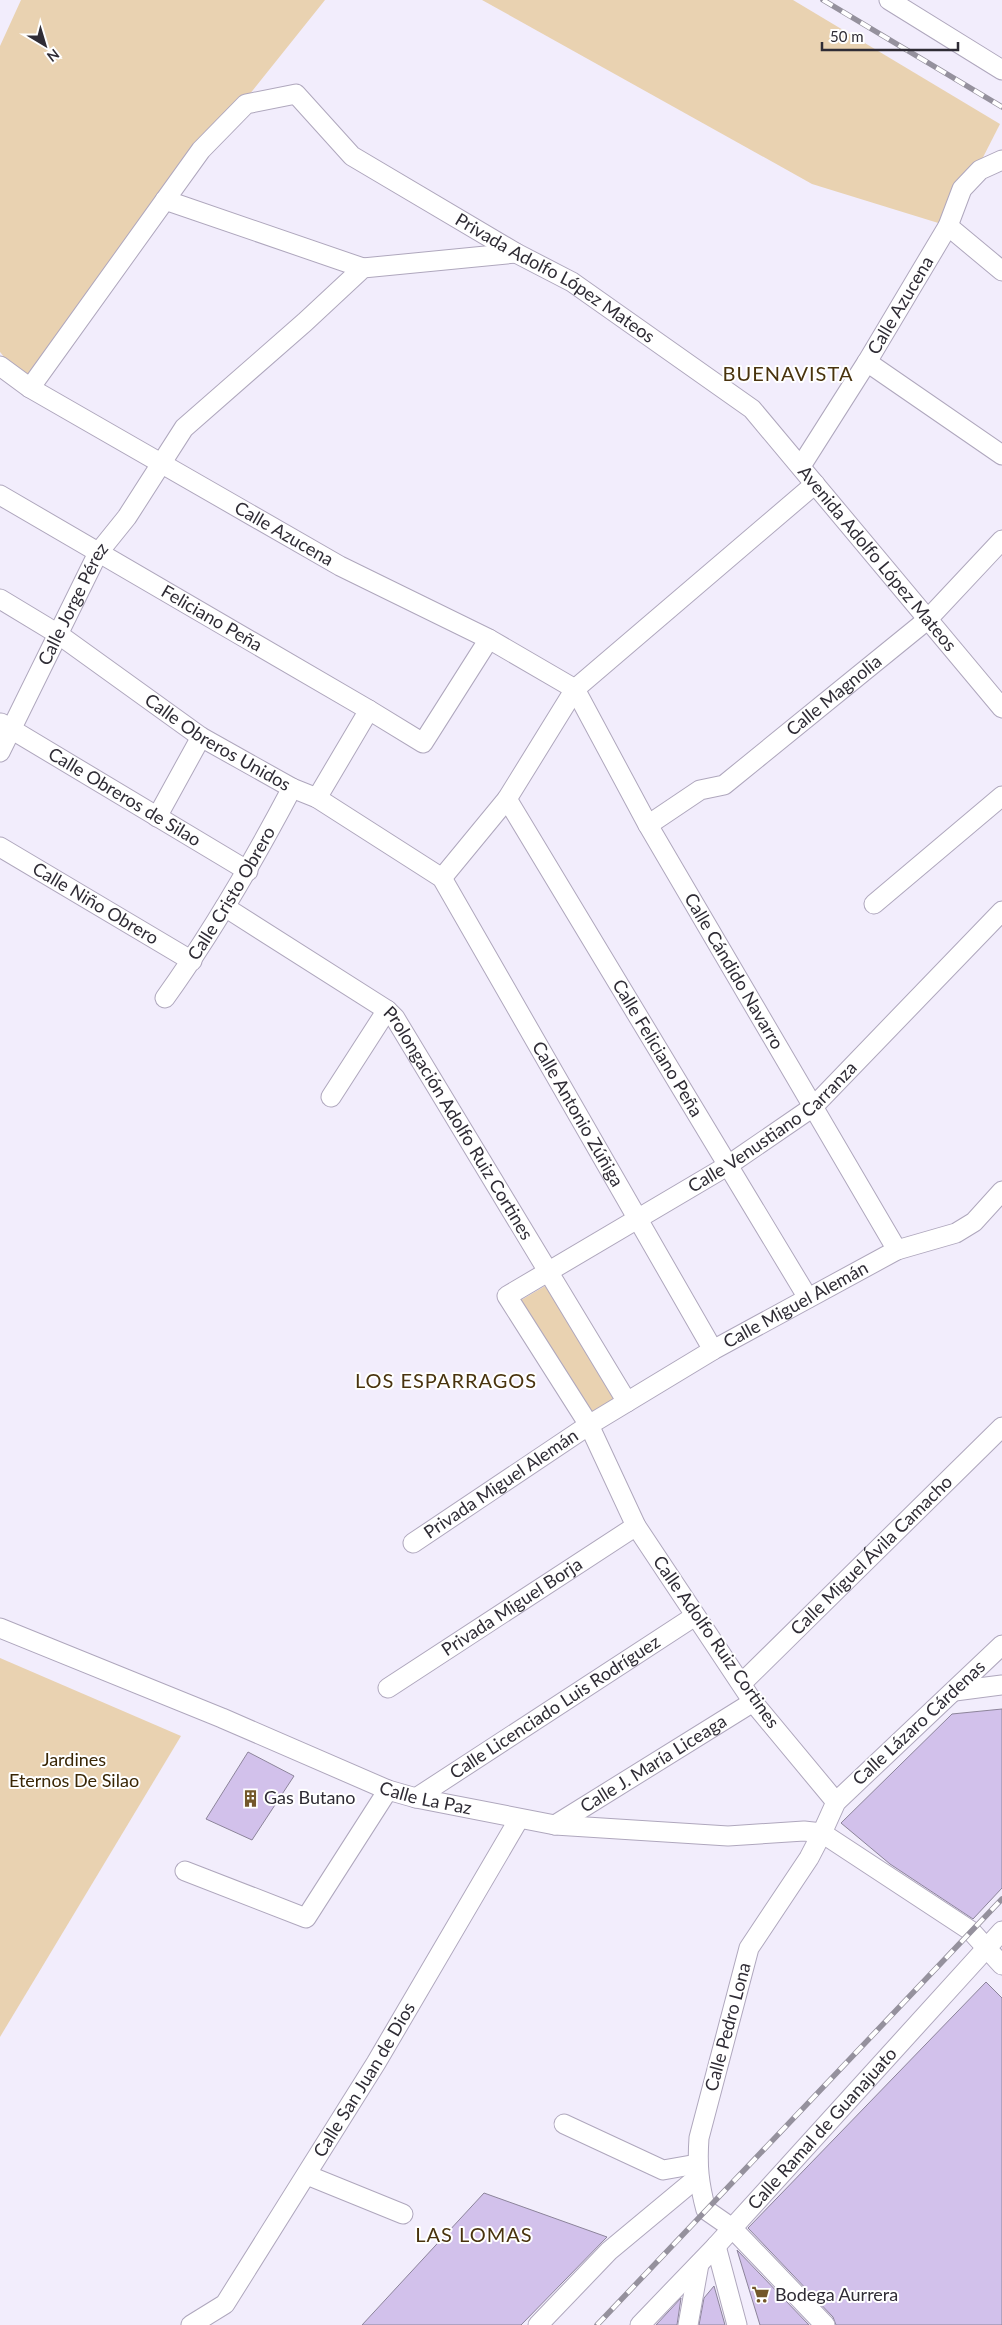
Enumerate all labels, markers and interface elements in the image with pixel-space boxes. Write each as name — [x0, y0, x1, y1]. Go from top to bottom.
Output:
north arrow — [20, 20, 70, 70]
scale bar — [822, 20, 958, 52]
text: 50 m — [830, 27, 864, 45]
text: N — [44, 46, 63, 66]
street label: Privada Adolfo López Mateos — [452, 208, 660, 347]
street label: Calle Azucena — [862, 252, 938, 358]
district label: BUENAVISTA — [723, 361, 853, 385]
street label: Avenida Adolfo López Mateos — [794, 461, 962, 656]
street label: Calle Azucena — [231, 496, 338, 570]
street label: Calle Jorge Pérez — [33, 538, 112, 669]
street label: Feliciano Peña — [158, 579, 267, 655]
street label: Calle Magnolia — [781, 650, 885, 740]
street label: Calle Obreros Unidos — [141, 688, 295, 795]
street label: Calle Obreros de Silao — [45, 742, 205, 850]
street label: Calle Cristo Obrero — [182, 822, 279, 964]
street label: Calle Niño Obrero — [29, 857, 163, 949]
street label: Calle Cándido Navarro — [680, 889, 789, 1053]
street label: Calle Feliciano Peña — [608, 975, 708, 1120]
street label: Prolongación Adolfo Ruiz Cortines — [379, 1001, 539, 1244]
street label: Calle Antonio Zúñiga — [528, 1037, 629, 1190]
street label: Calle Venustiano Carranza — [684, 1056, 861, 1197]
street label: Calle Miguel Alemán — [719, 1256, 871, 1352]
district label: LOS ESPARRAGOS — [355, 1368, 537, 1392]
street label: Privada Miguel Alemán — [419, 1424, 582, 1543]
street label: Calle Miguel Ávila Camacho — [786, 1470, 956, 1639]
street label: Calle Adolfo Ruiz Cortines — [649, 1551, 785, 1732]
street label: Privada Miguel Borja — [437, 1552, 586, 1660]
street label: Calle Licenciado Luis Rodríguez — [445, 1630, 664, 1783]
street label: Calle Lázaro Cárdenas — [847, 1655, 989, 1789]
street label: Calle J. María Liceaga — [576, 1709, 730, 1817]
park label: Jardines Eternos De Silao — [9, 1748, 139, 1791]
street label: Calle La Paz — [376, 1776, 474, 1819]
place label: Gas Butano — [264, 1786, 356, 1808]
building icon: Gas Butano — [240, 1788, 260, 1808]
street label: Calle Pedro Lona — [699, 1960, 755, 2093]
street label: Calle San Juan de Dios — [308, 1998, 419, 2161]
street label: Calle Ramal de Guanajuato — [743, 2042, 901, 2214]
district label: LAS LOMAS — [415, 2222, 533, 2246]
place label: Bodega Aurrera — [775, 2283, 898, 2305]
supermarket icon: Bodega Aurrera — [751, 2285, 771, 2305]

